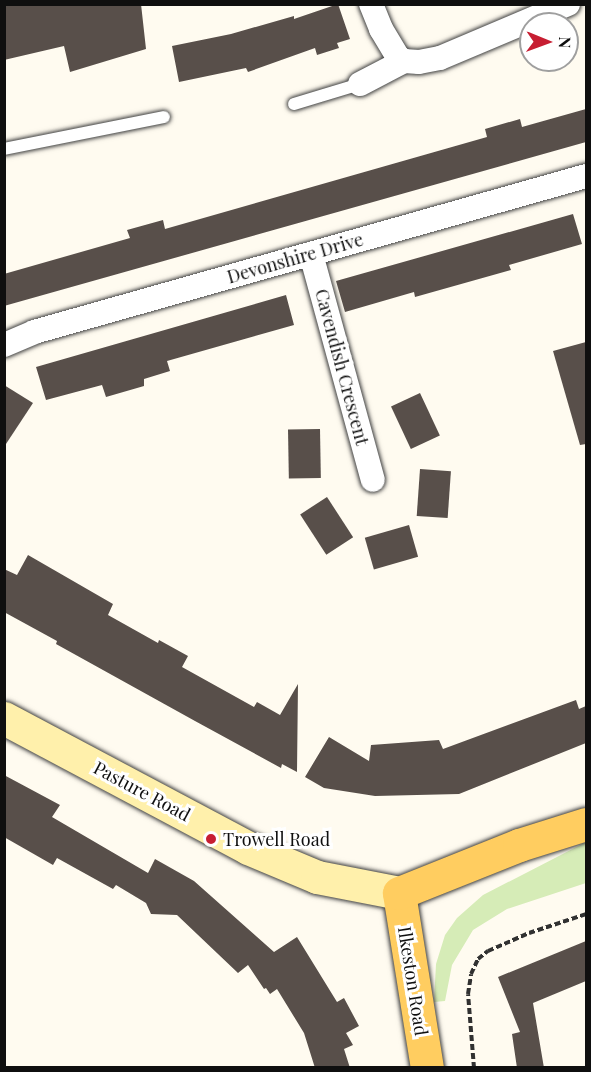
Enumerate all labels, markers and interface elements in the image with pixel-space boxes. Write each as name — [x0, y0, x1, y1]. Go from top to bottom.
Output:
north arrow — [519, 12, 579, 72]
text: N — [555, 36, 576, 48]
street label: Devonshire Drive — [224, 228, 366, 288]
street label: Cavendish Crescent — [311, 287, 373, 447]
street label: Pasture Road — [90, 756, 194, 826]
place label: Trowell Road — [223, 828, 330, 850]
marker: Trowell Road — [204, 832, 218, 846]
street label: Ilkeston Road — [394, 925, 432, 1037]

